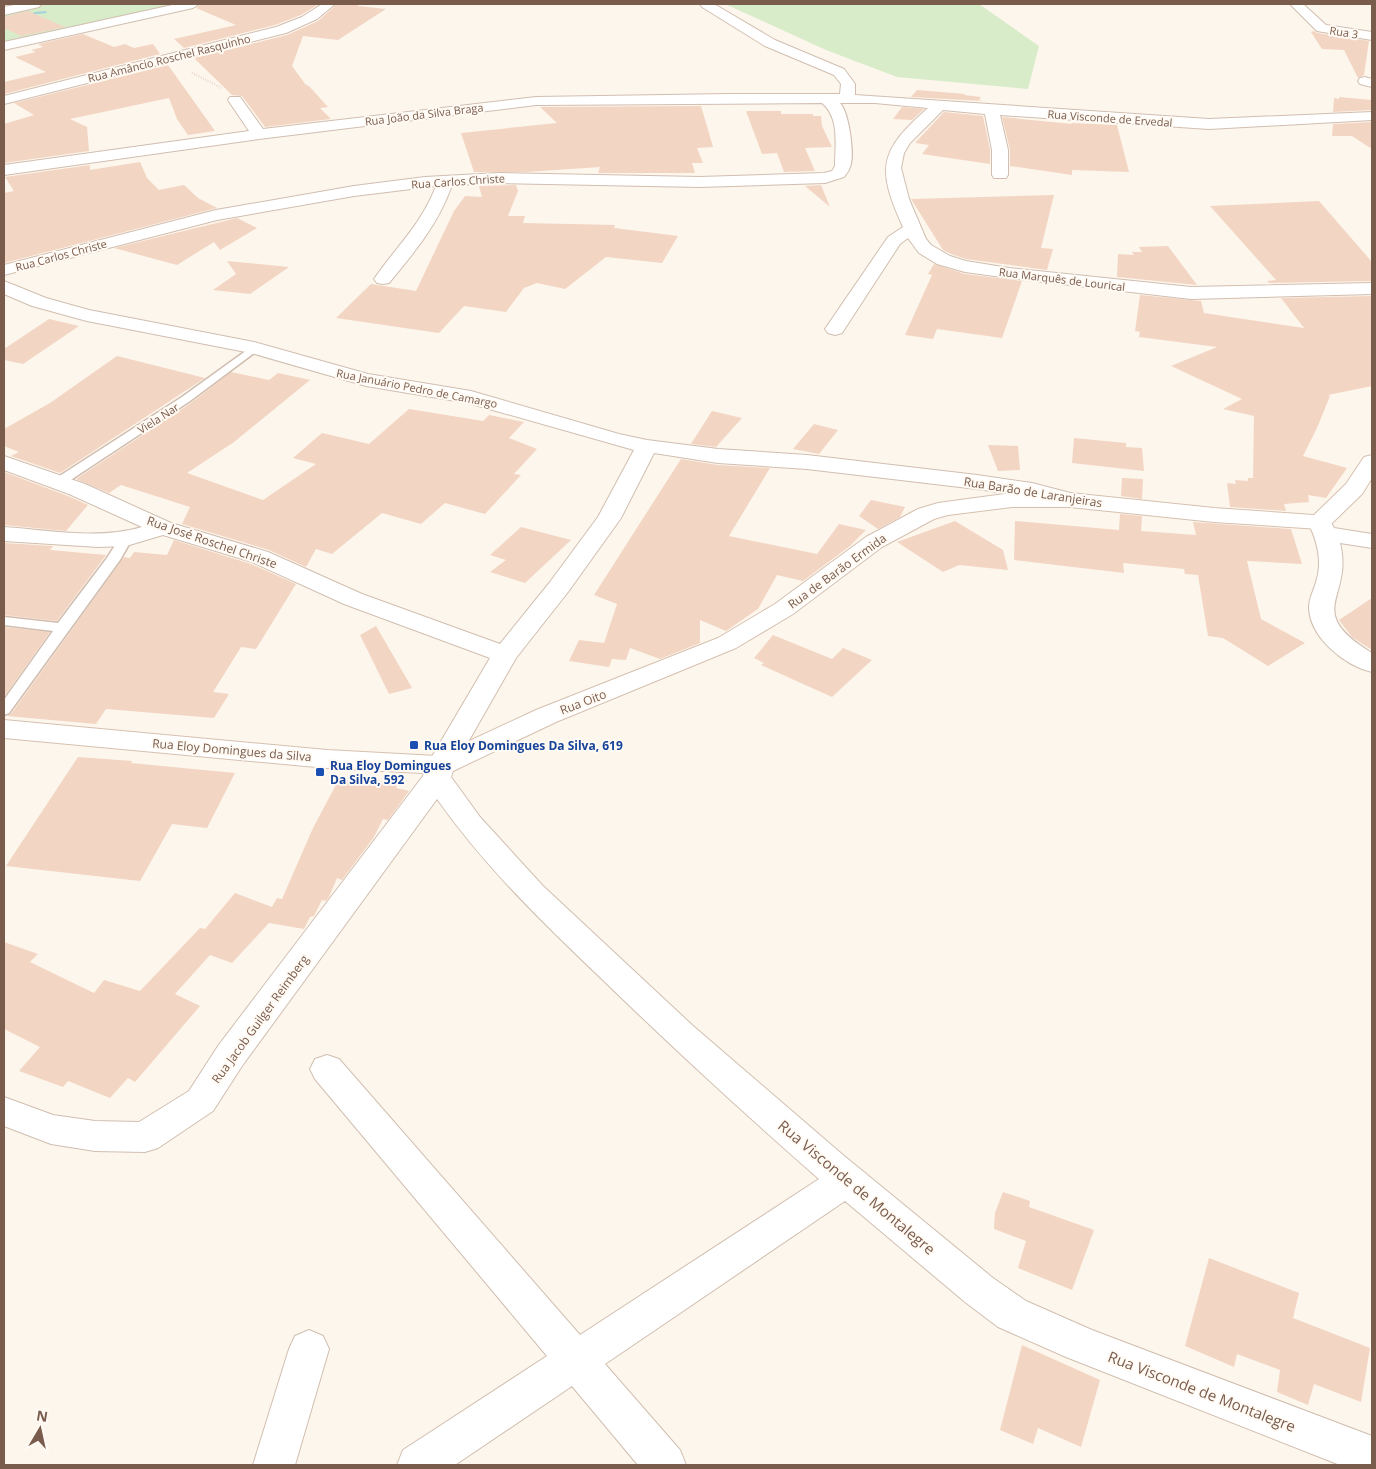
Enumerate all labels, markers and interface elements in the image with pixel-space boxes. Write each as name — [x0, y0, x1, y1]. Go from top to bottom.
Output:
street label: Rua 3 — [1329, 22, 1359, 42]
street label: Rua Amâncio Roschel Rasquinho — [86, 30, 252, 85]
street label: Rua João da Silva Braga — [364, 99, 484, 129]
street label: Rua Visconde de Ervedal — [1047, 106, 1173, 130]
street label: Rua Carlos Christe — [411, 170, 505, 192]
street label: Rua Carlos Christe — [14, 236, 108, 274]
street label: Rua Marquês de Lourical — [998, 264, 1126, 294]
street label: Rua Januário Pedro de Camargo — [335, 365, 499, 411]
street label: Viela Nar — [135, 399, 182, 437]
street label: Rua Barão de Laranjeiras — [963, 473, 1104, 511]
street label: Rua José Roschel Christe — [145, 512, 280, 572]
street label: Rua de Barão Ermida — [784, 530, 890, 612]
street label: Rua Oito — [557, 685, 609, 719]
street label: Rua Eloy Domingues da Silva — [152, 735, 312, 765]
place label: Rua Eloy Domingues Da Silva, 619 — [424, 737, 623, 754]
marker: Rua Eloy Domingues Da Silva, 619 — [408, 739, 420, 751]
place label: Rua Eloy Domingues Da Silva, 592 — [330, 757, 451, 788]
marker: Rua Eloy Domingues Da Silva, 592 — [314, 766, 326, 778]
street label: Rua Jacob Guilger Reimberg — [208, 951, 313, 1087]
street label: Rua Visconde de Montalegre — [774, 1115, 940, 1259]
street label: Rua Visconde de Montalegre — [1105, 1346, 1299, 1436]
north arrow — [15, 1404, 65, 1454]
text: N — [35, 1405, 49, 1426]

